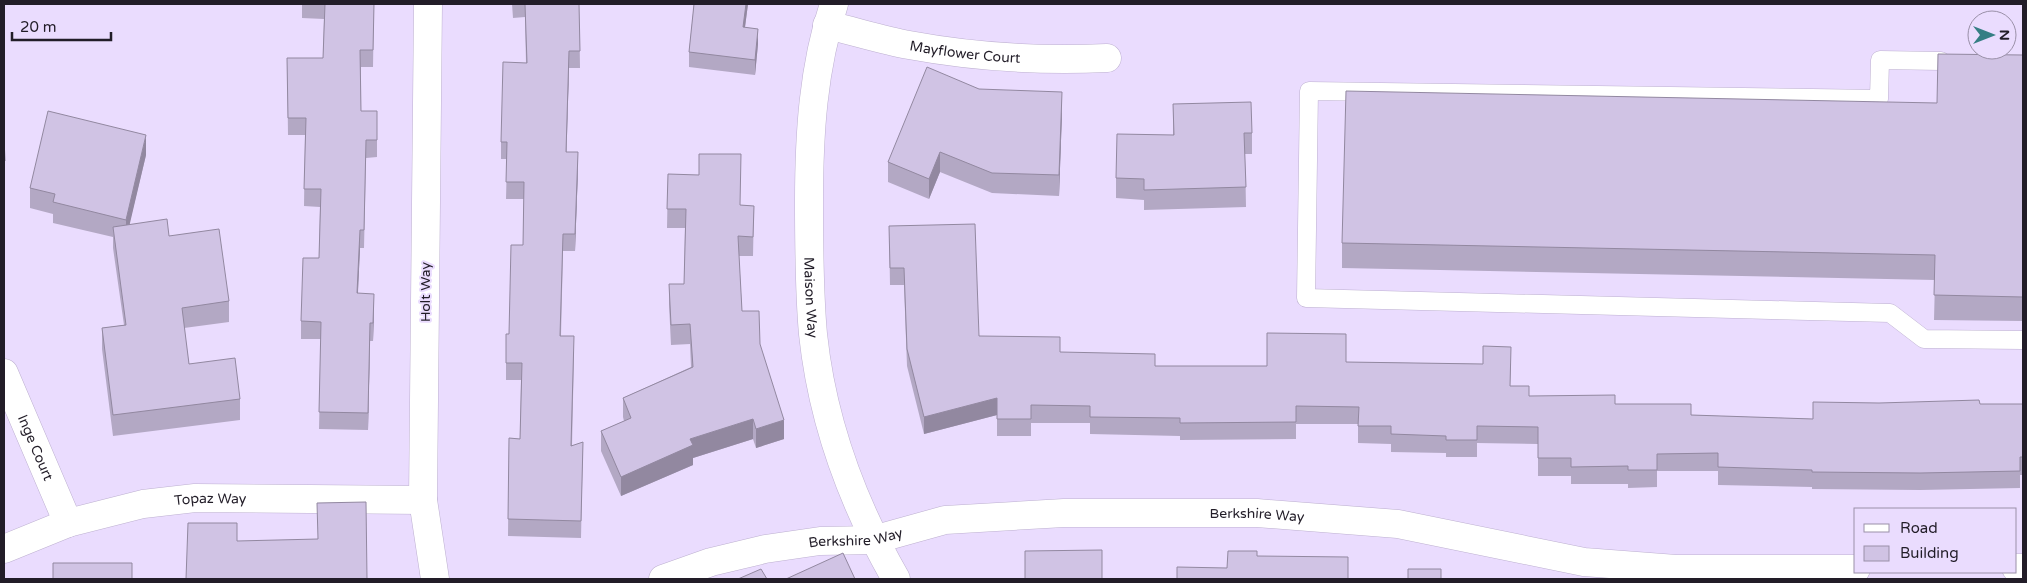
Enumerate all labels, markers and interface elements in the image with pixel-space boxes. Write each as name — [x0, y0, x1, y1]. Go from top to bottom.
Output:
scale bar — [12, 10, 111, 42]
north arrow — [1967, 10, 2017, 60]
text: 20 m — [20, 18, 57, 36]
text: N — [1996, 29, 2013, 41]
street label: Mayflower Court — [908, 37, 1022, 67]
street label: Maison Way — [800, 257, 821, 339]
street label: Holt Way — [417, 261, 434, 322]
street label: Inge Court — [14, 412, 57, 484]
street label: Topaz Way — [173, 490, 247, 509]
street label: Berkshire Way — [1210, 505, 1305, 526]
legend — [1854, 508, 2017, 573]
text: Road — [1900, 519, 1938, 537]
street label: Berkshire Way — [807, 524, 905, 552]
text: Building — [1900, 544, 1959, 562]

